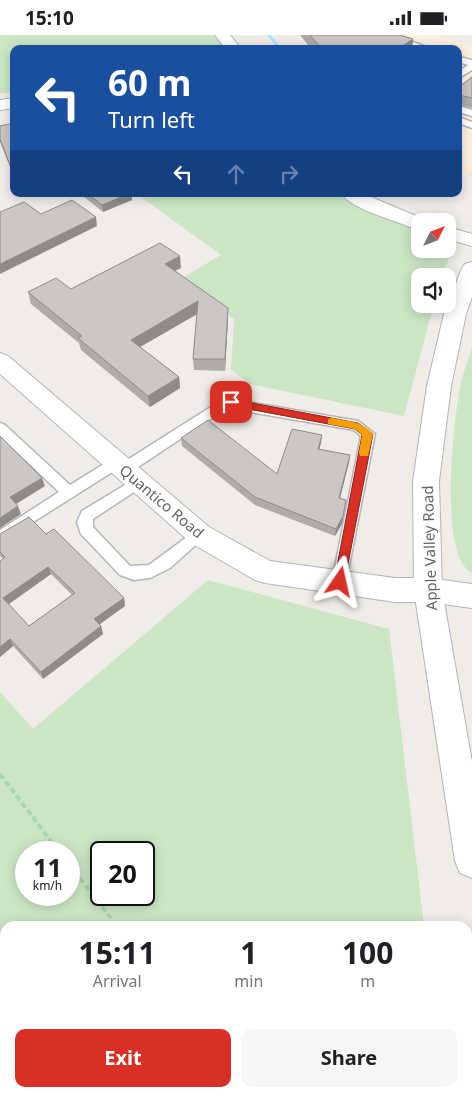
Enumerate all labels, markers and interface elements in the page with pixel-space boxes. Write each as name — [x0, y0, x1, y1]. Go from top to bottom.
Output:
text: 15:10 — [25, 5, 74, 31]
text: 60 m — [108, 59, 191, 106]
icon: left — [25, 65, 90, 130]
text: Turn left — [108, 104, 195, 134]
icon: left — [169, 160, 197, 188]
icon: ahead — [222, 160, 250, 188]
icon: right — [275, 160, 303, 188]
north arrow — [411, 213, 456, 257]
map controls — [411, 213, 456, 313]
button: sound — [411, 268, 456, 313]
pin — [210, 381, 252, 423]
icon: arrive — [217, 388, 245, 416]
street label: Quantico Road — [116, 460, 208, 542]
street label: Apple Valley Road — [417, 485, 441, 611]
position arrow — [313, 555, 365, 607]
speed limit sign: 20 — [90, 841, 155, 906]
text: 11 — [33, 850, 62, 884]
text: km/h — [33, 877, 62, 894]
text: 15:11 — [79, 932, 156, 973]
text: 1 — [240, 932, 257, 973]
text: 100 — [342, 932, 393, 973]
text: Arrival — [93, 970, 142, 992]
text: min — [234, 970, 263, 992]
text: m — [360, 970, 375, 992]
button: Exit — [15, 1029, 231, 1087]
button: Share — [241, 1029, 457, 1087]

